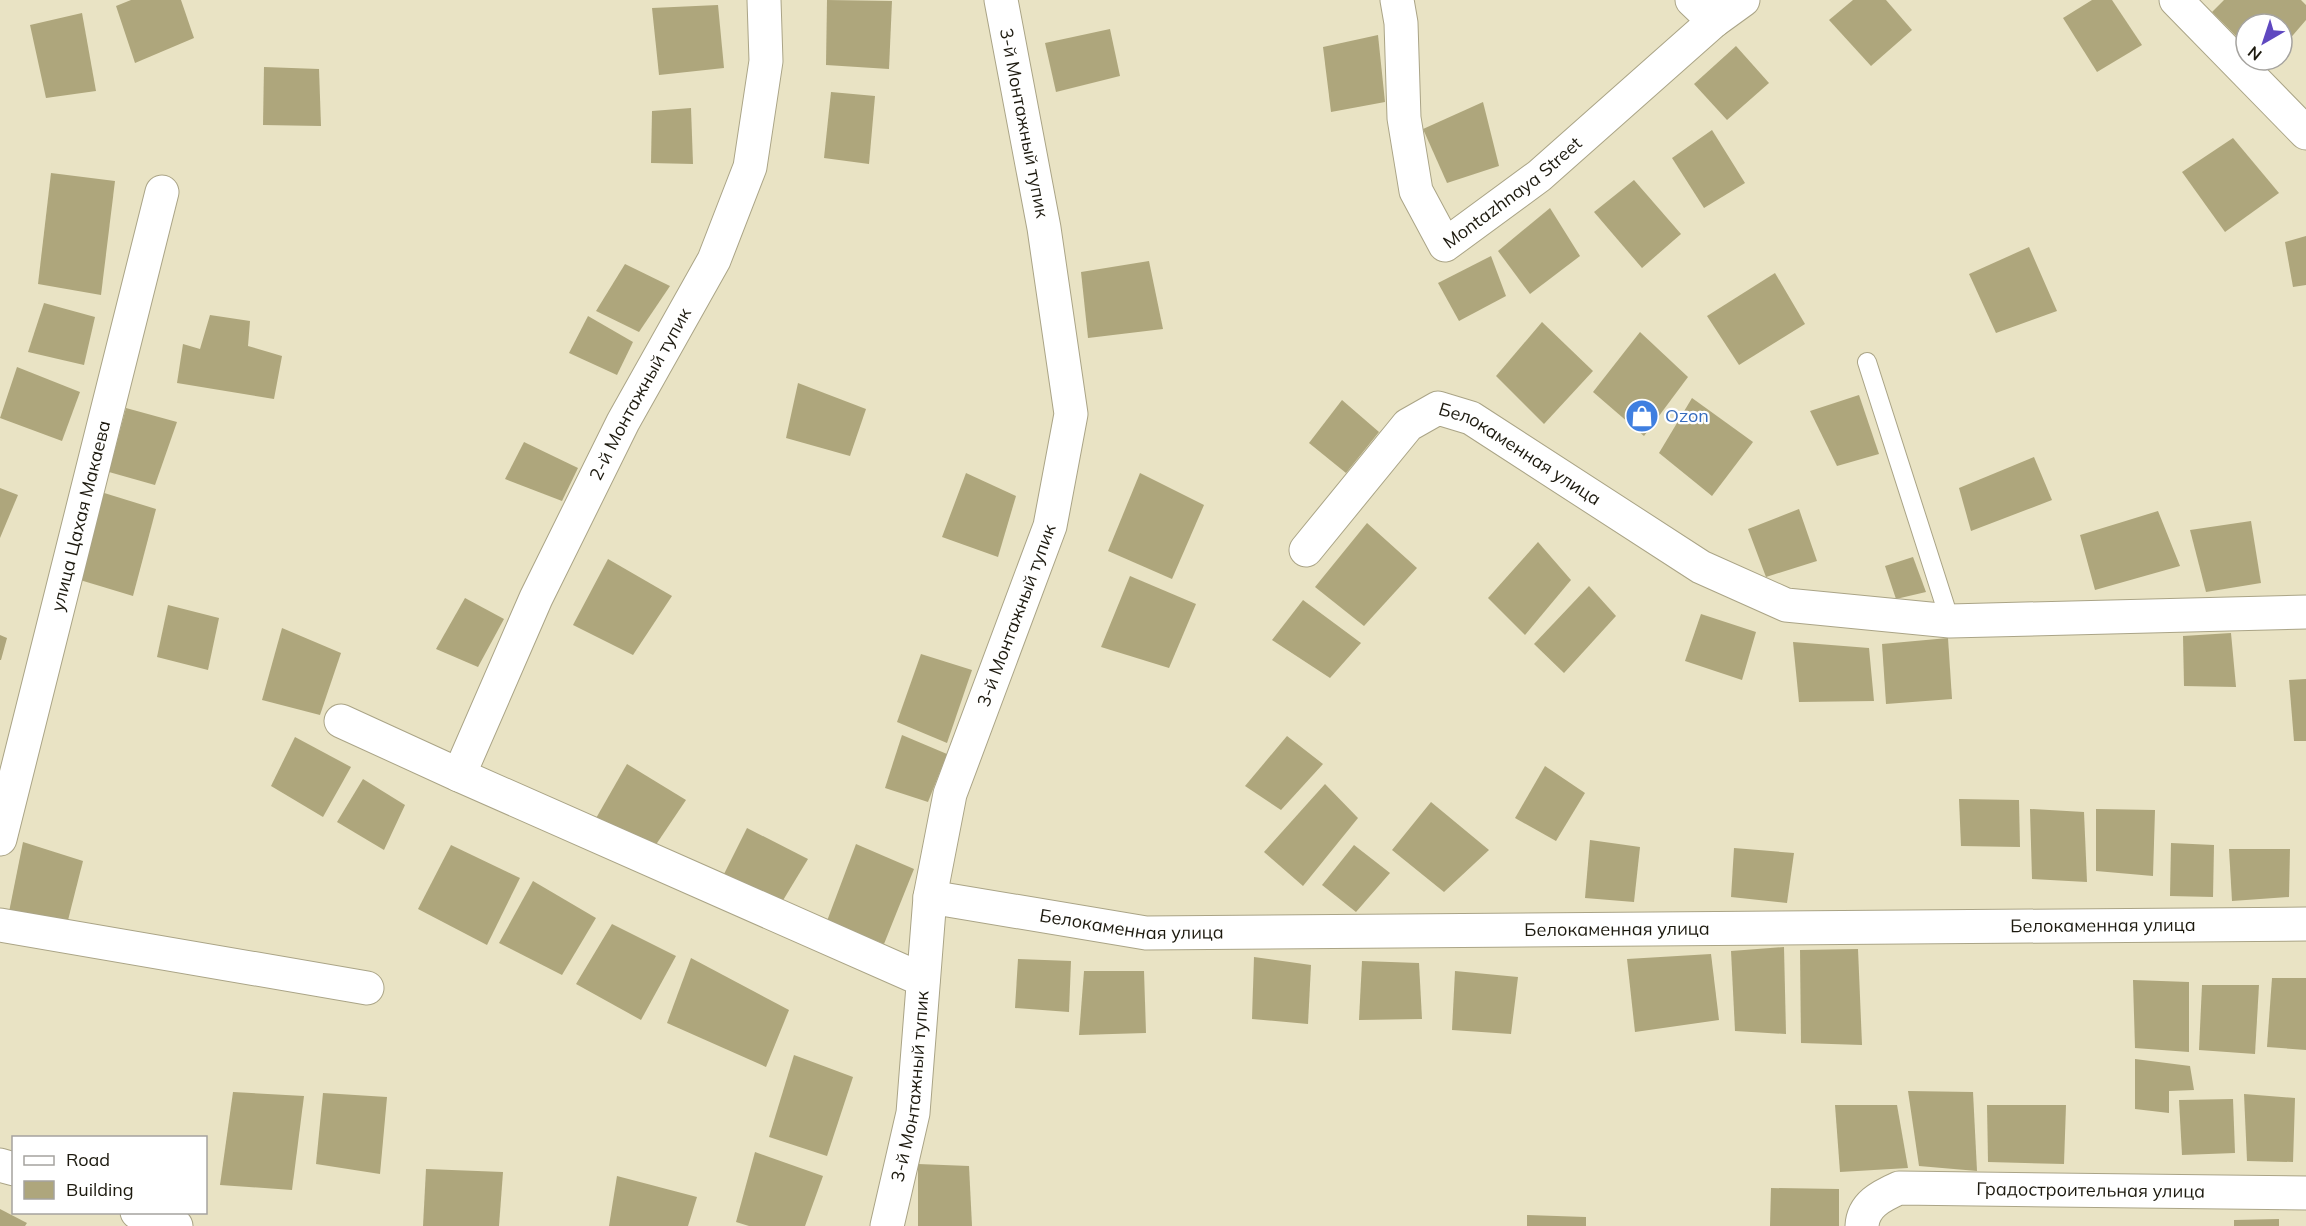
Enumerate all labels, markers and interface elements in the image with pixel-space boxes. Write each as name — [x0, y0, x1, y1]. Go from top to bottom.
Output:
north arrow — [2234, 12, 2294, 72]
street label: 3-й Монтажный тупик — [995, 26, 1054, 220]
text: N — [2244, 42, 2266, 65]
street label: Montazhnaya Street — [1438, 132, 1586, 253]
street label: 2-й Монтажный тупик — [584, 303, 696, 484]
street label: Белокаменная улица — [1436, 397, 1606, 510]
shop icon: Ozon — [1624, 398, 1660, 434]
place label: Ozon — [1665, 404, 1709, 427]
street label: улица Цахая Макаева — [45, 418, 115, 614]
street label: 3-й Монтажный тупик — [972, 521, 1061, 710]
street label: Белокаменная улица — [1038, 903, 1224, 944]
street label: Белокаменная улица — [2010, 913, 2196, 937]
street label: Белокаменная улица — [1524, 917, 1710, 941]
street label: 3-й Монтажный тупик — [885, 990, 934, 1184]
legend — [12, 1136, 207, 1214]
text: Road — [66, 1148, 110, 1171]
street label: Градостроительная улица — [1976, 1177, 2205, 1203]
text: Building — [66, 1178, 134, 1201]

